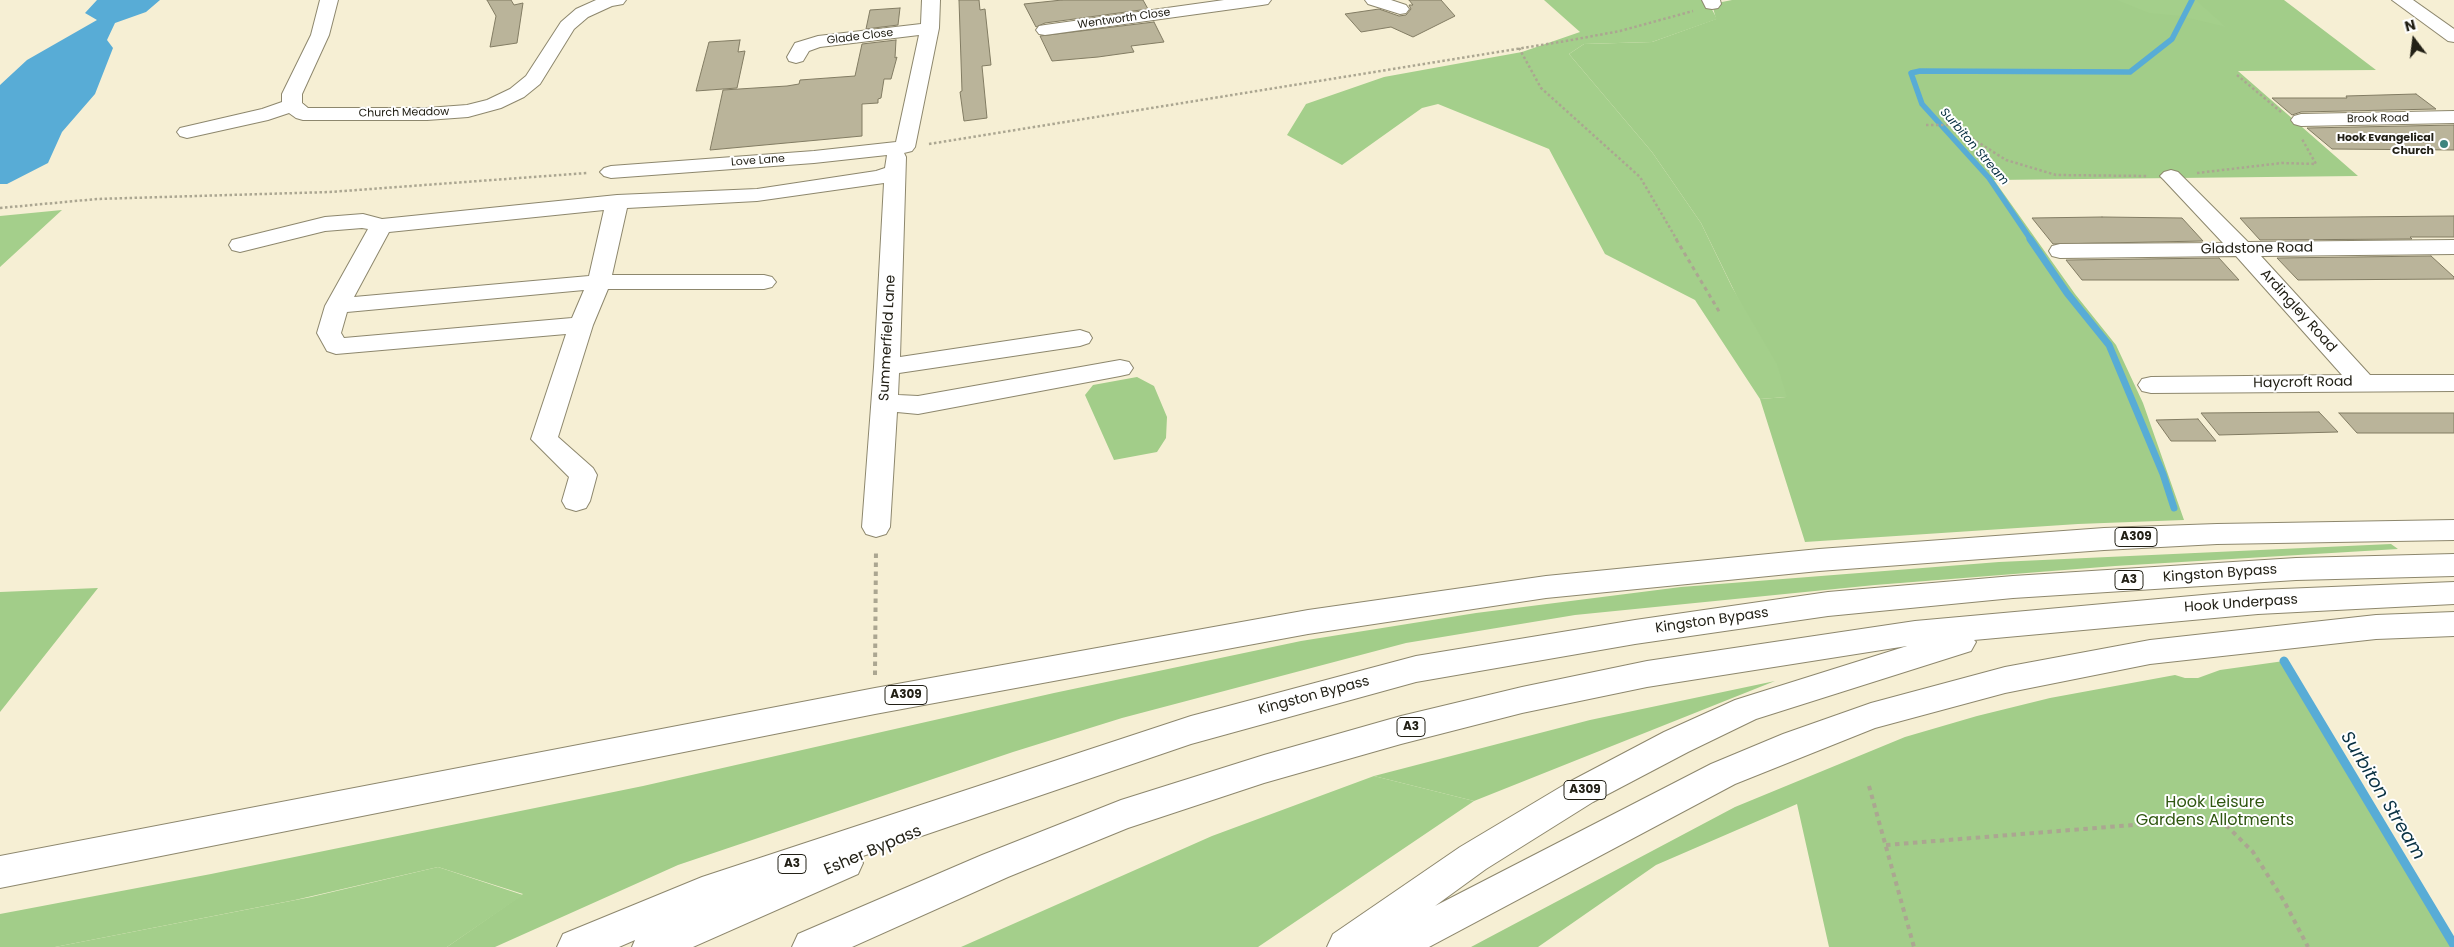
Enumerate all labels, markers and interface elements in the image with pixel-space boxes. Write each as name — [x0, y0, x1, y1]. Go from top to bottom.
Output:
street label: Wentworth Close — [1077, 6, 1171, 32]
text: N — [2402, 14, 2418, 37]
north arrow — [2389, 15, 2439, 65]
street label: Glade Close — [826, 26, 894, 48]
street label: Church Meadow — [359, 106, 449, 120]
water label: Surbiton Stream — [1937, 106, 2011, 188]
street label: Brook Road — [2347, 112, 2409, 126]
place label: Hook Evangelical Church — [2337, 131, 2434, 157]
marker: Hook Evangelical Church — [2438, 138, 2450, 150]
street label: Love Lane — [731, 153, 785, 169]
street label: Gladstone Road — [2201, 240, 2313, 258]
street label: Ardingley Road — [2256, 266, 2340, 356]
street label: Summerfield Lane — [876, 274, 900, 402]
street label: Haycroft Road — [2253, 374, 2353, 392]
road number: A309 — [2115, 528, 2157, 546]
street label: Kingston Bypass — [2162, 562, 2278, 586]
road number: A3 — [2115, 570, 2143, 590]
street label: Hook Underpass — [2184, 592, 2298, 616]
street label: Kingston Bypass — [1654, 605, 1770, 637]
street label: Kingston Bypass — [1257, 673, 1371, 719]
road number: A309 — [885, 686, 927, 704]
road number: A3 — [1397, 718, 1425, 736]
water label: Surbiton Stream — [2335, 728, 2429, 864]
road number: A309 — [1564, 780, 1606, 800]
park label: Hook Leisure Gardens Allotments — [2136, 793, 2294, 831]
street label: Esher Bypass — [821, 822, 925, 880]
road number: A3 — [778, 854, 806, 874]

